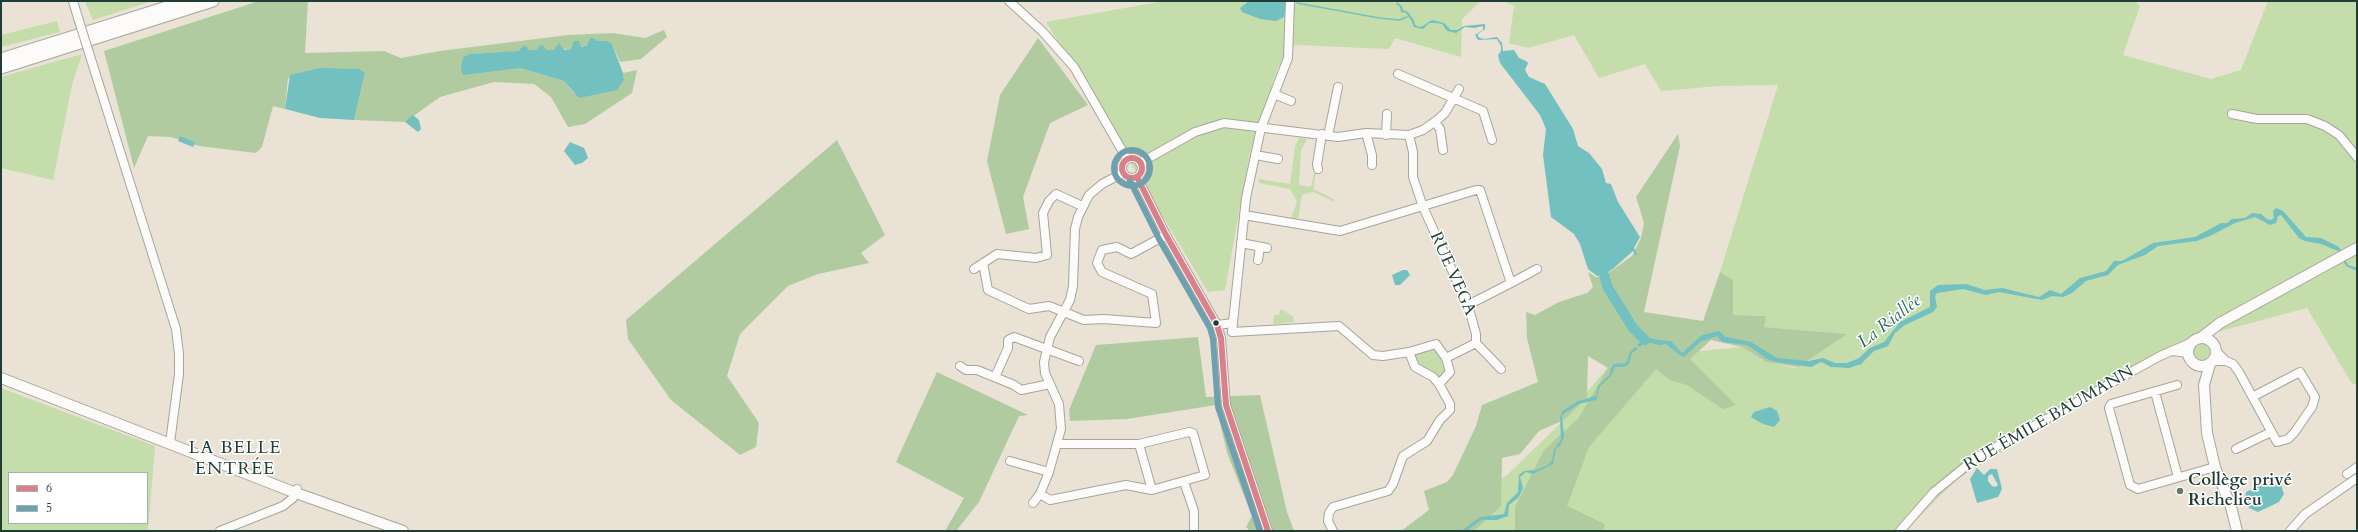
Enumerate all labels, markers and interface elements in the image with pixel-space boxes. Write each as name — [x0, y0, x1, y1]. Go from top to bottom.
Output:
street label: RUE VEGA — [1425, 229, 1479, 319]
water label: La Riallée — [1854, 291, 1926, 353]
unlabelled marker — [1211, 318, 1221, 328]
street label: RUE ÉMILE BAUMANN — [1960, 362, 2138, 476]
district label: LA BELLE ENTRÉE — [189, 438, 281, 480]
place label: Collège privé Richelieu — [2188, 471, 2292, 511]
legend — [8, 472, 148, 524]
text: 6 — [46, 480, 52, 496]
marker: Collège privé Richelieu — [2175, 486, 2185, 496]
text: 5 — [46, 500, 52, 516]

